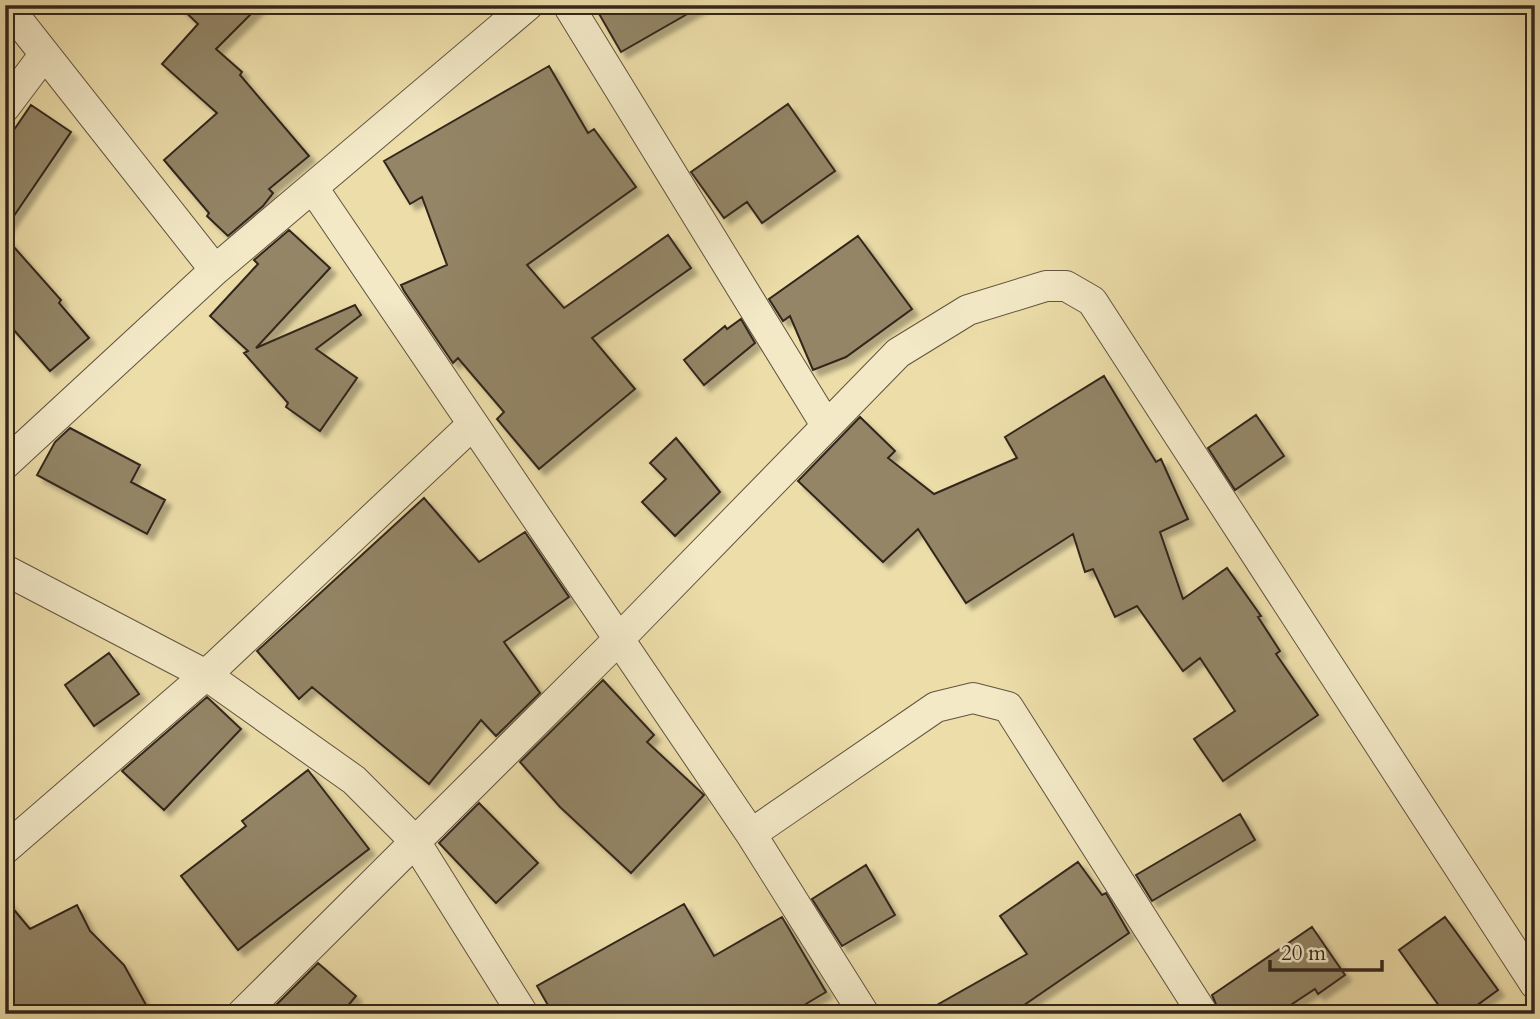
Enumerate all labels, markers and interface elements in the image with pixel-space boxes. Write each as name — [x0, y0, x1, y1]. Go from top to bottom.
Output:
scale bar — [1270, 928, 1382, 972]
text: 20 m — [1281, 939, 1326, 968]

